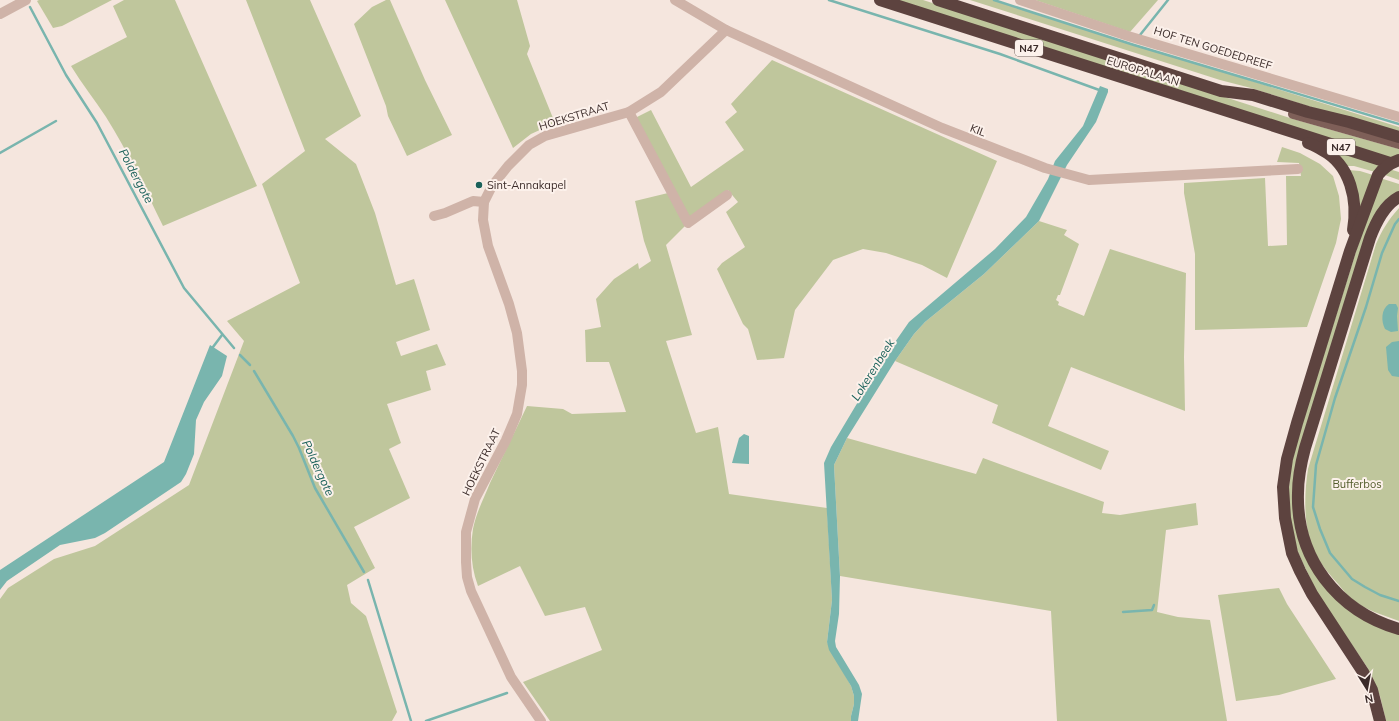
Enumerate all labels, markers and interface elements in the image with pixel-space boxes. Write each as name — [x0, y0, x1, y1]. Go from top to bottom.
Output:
street label: HOF TEN GOEDEDREEF — [1152, 23, 1274, 73]
road number: N47 — [1015, 40, 1043, 56]
street label: EUROPALAAN — [1105, 53, 1181, 89]
street label: HOEKSTRAAT — [537, 99, 611, 133]
street label: KIL — [968, 121, 988, 139]
road number: N47 — [1327, 139, 1355, 155]
water label: Poldergote — [116, 146, 157, 206]
place label: Sint-Annakapel — [487, 178, 566, 192]
marker: Sint-Annakapel — [474, 180, 484, 190]
water label: Lokerenbeek — [848, 335, 898, 403]
street label: HOEKSTRAAT — [459, 426, 503, 498]
water label: Poldergote — [299, 437, 338, 499]
park label: Bufferbos — [1332, 477, 1382, 491]
north arrow — [1347, 669, 1387, 709]
text: N — [1363, 691, 1374, 706]

